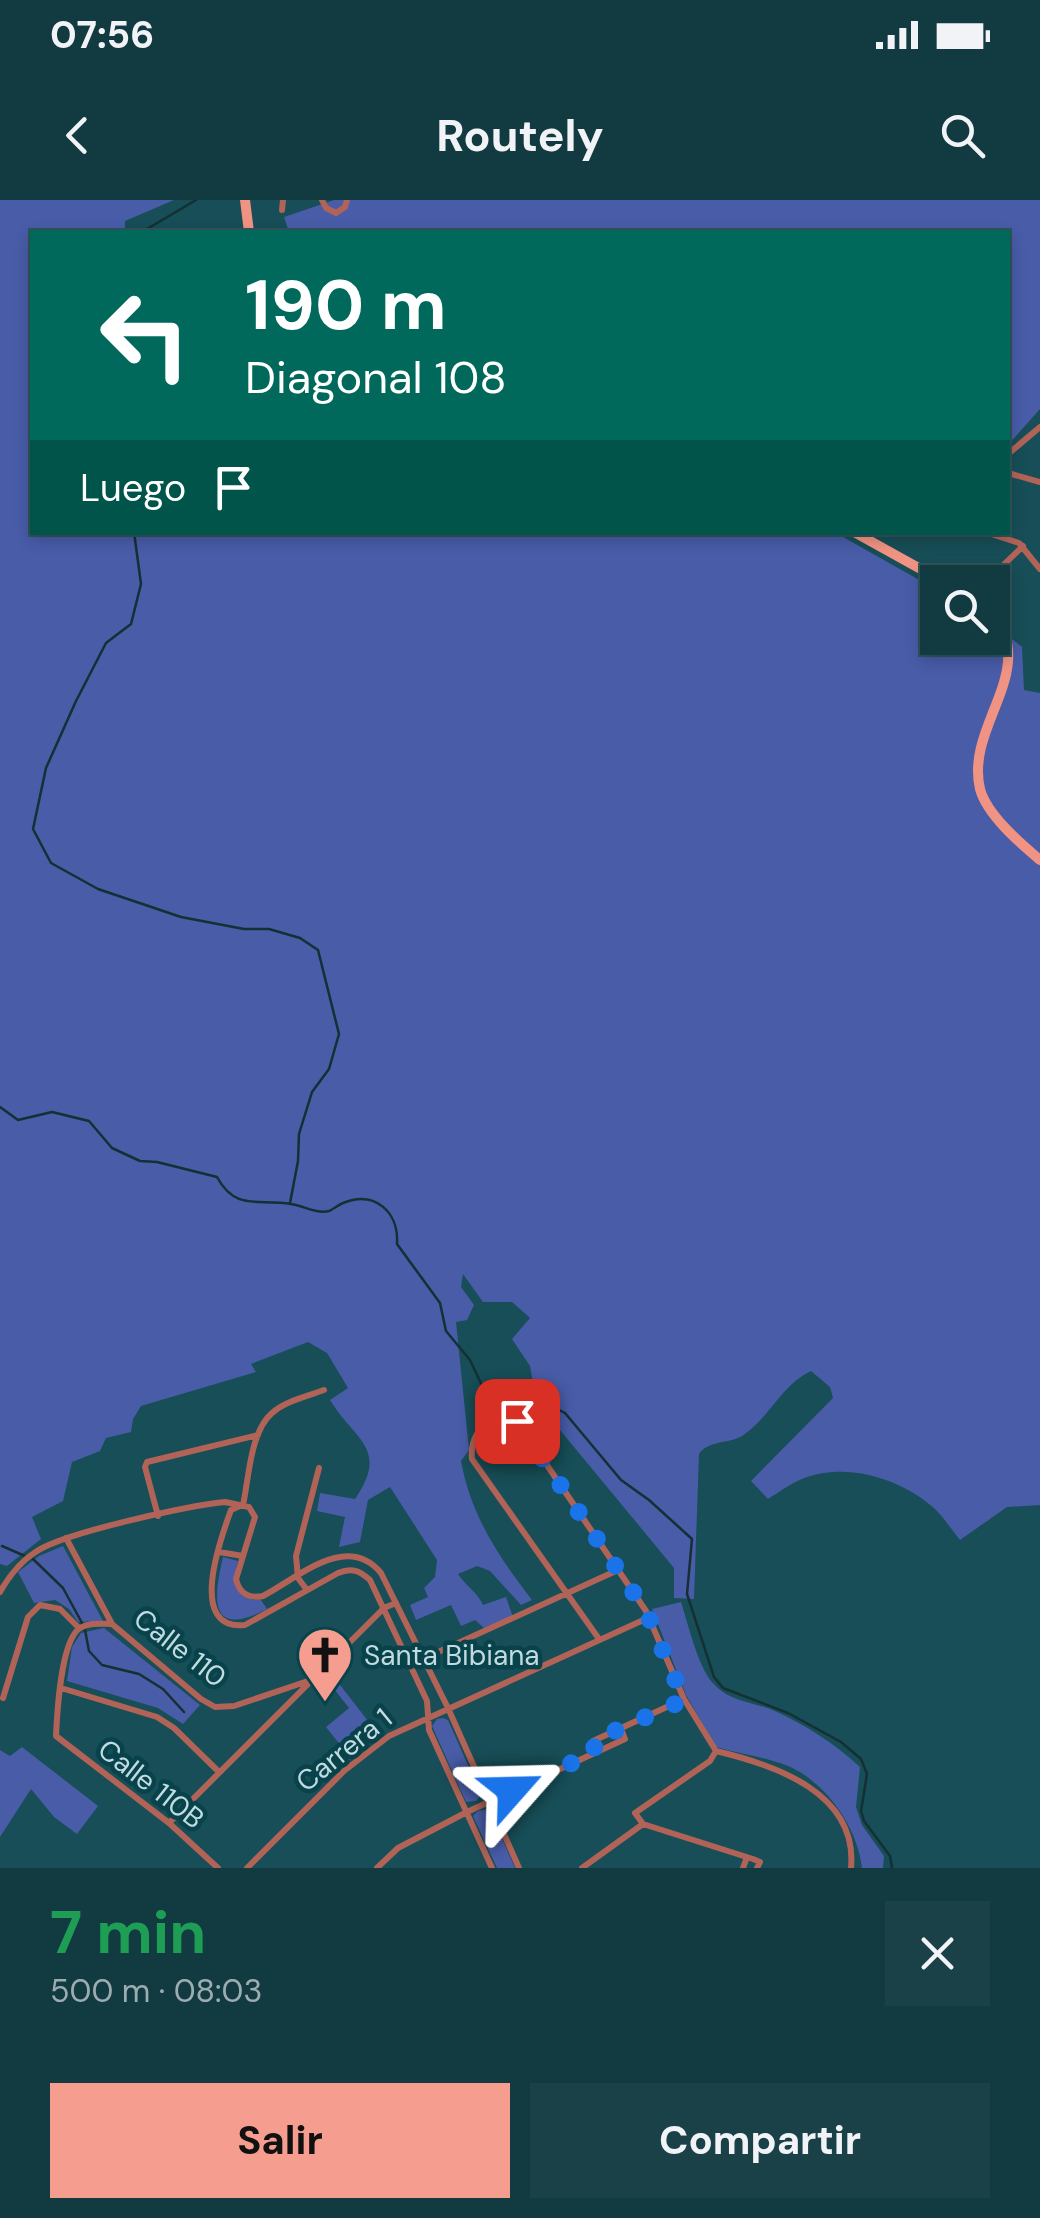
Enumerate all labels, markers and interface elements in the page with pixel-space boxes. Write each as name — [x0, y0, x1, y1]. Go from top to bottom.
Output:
text: 07:56 — [50, 10, 154, 60]
text: Routely — [436, 106, 604, 165]
icon: back — [50, 108, 105, 163]
icon: search — [935, 108, 990, 163]
text: 190 m — [245, 260, 447, 351]
icon: left — [80, 270, 210, 400]
text: Diagonal 108 — [245, 348, 507, 407]
icon: arrive — [206, 460, 261, 515]
text: Luego — [80, 463, 186, 513]
map controls — [920, 565, 1010, 655]
button: search — [920, 565, 1010, 655]
pin — [475, 1379, 560, 1464]
icon: arrive — [490, 1394, 545, 1449]
street label: Calle 110 — [126, 1600, 234, 1696]
church icon: Santa Bibiana — [295, 1625, 355, 1704]
place label: Santa Bibiana — [364, 1637, 540, 1674]
street label: Carrera 1 — [288, 1700, 400, 1800]
street label: Calle 110B — [90, 1731, 212, 1837]
position arrow — [460, 1738, 564, 1842]
text: 7 min — [50, 1893, 206, 1972]
button: close — [885, 1901, 990, 2006]
text: 500 m · 08:03 — [50, 1970, 262, 2012]
button: Salir — [50, 2083, 510, 2198]
button: Compartir — [530, 2083, 990, 2198]

